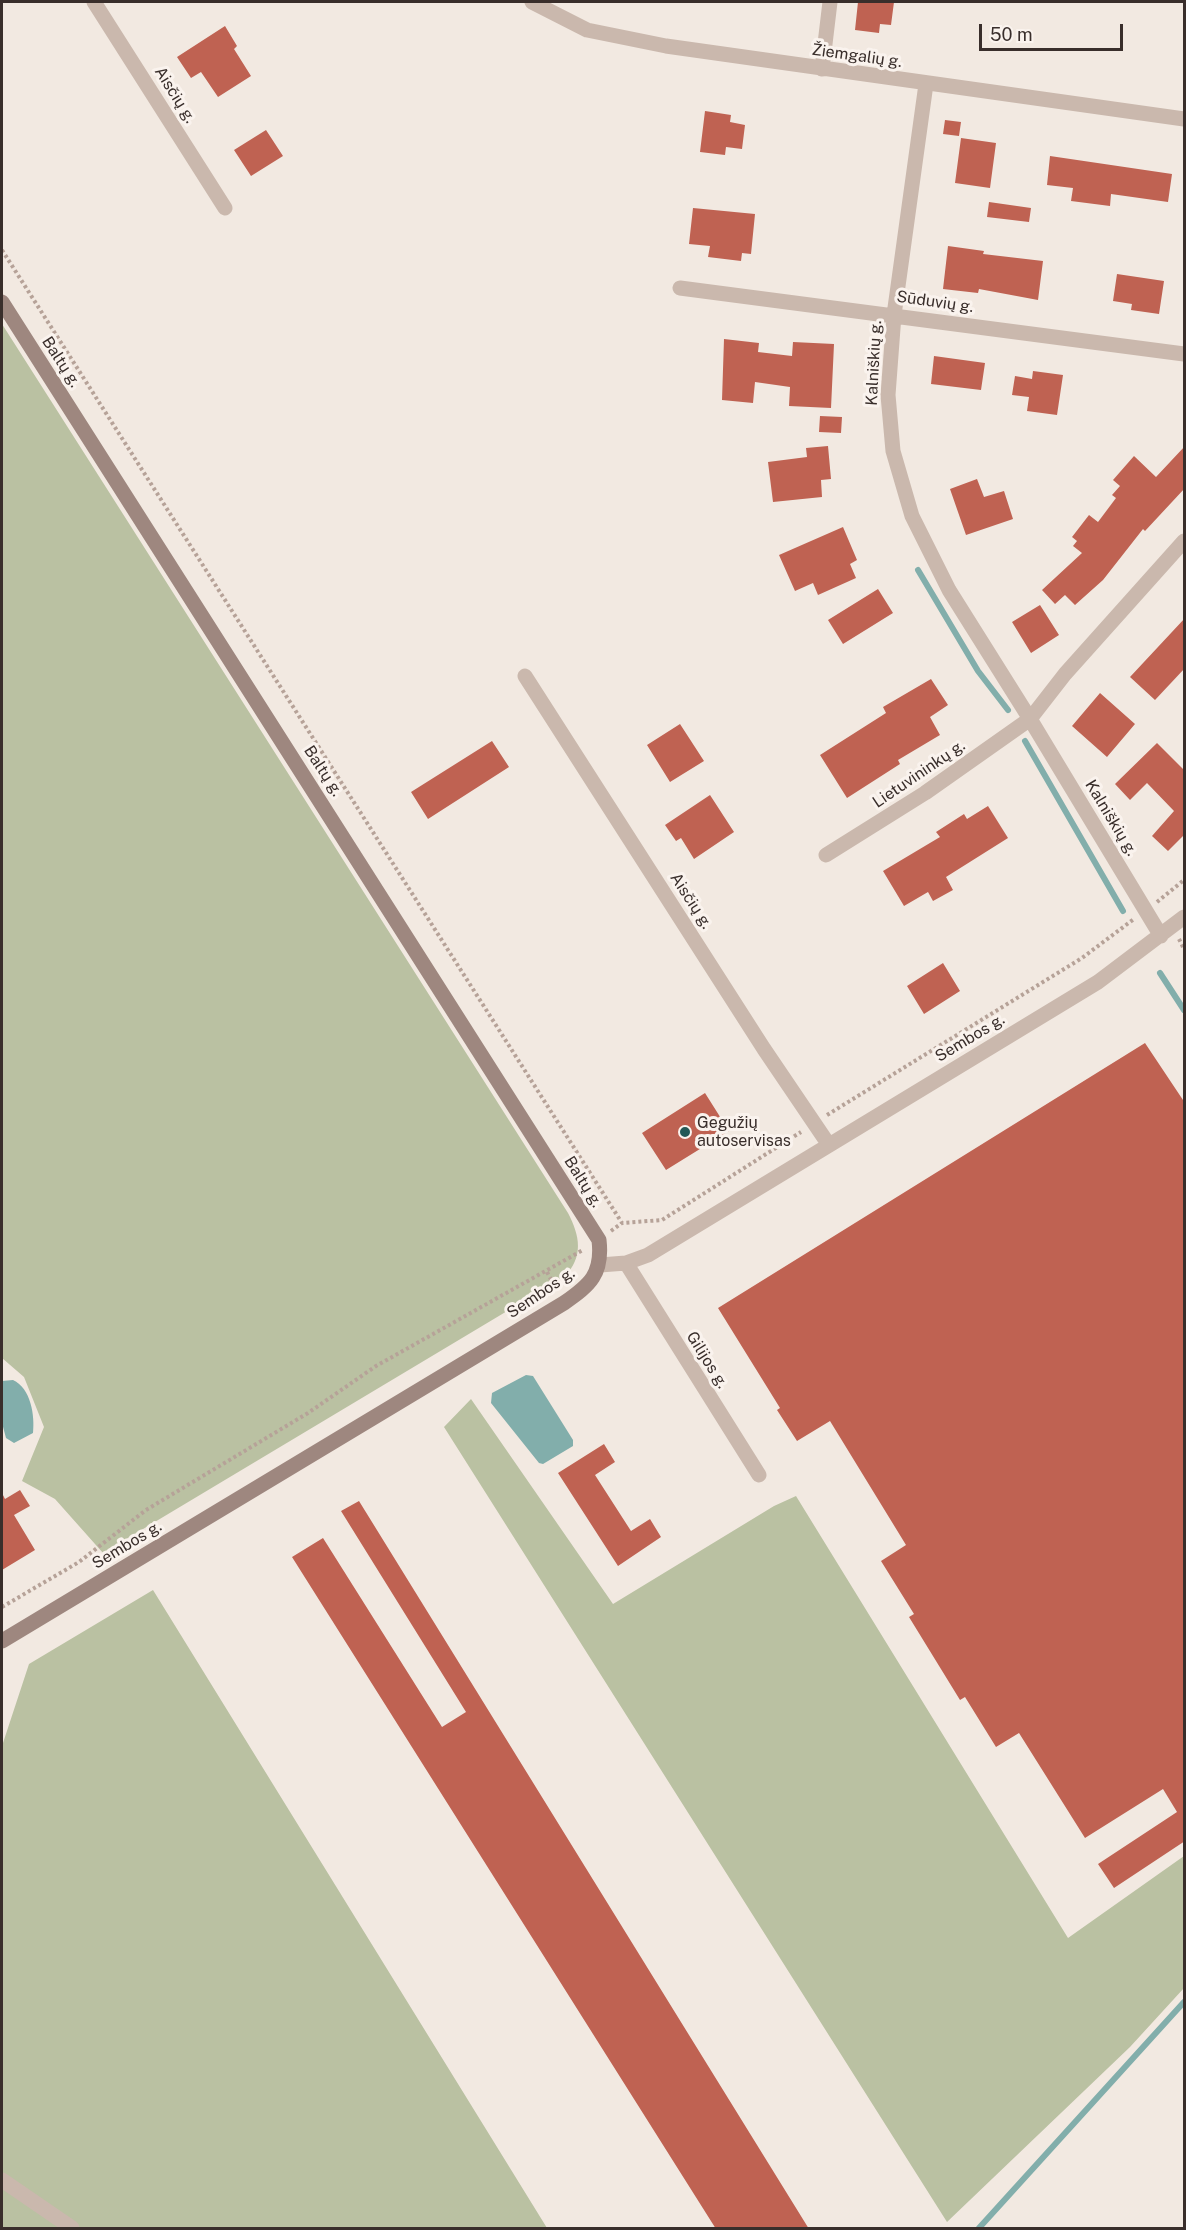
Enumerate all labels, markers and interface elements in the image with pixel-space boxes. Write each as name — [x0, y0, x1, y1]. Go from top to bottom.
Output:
scale bar — [982, 12, 1126, 50]
text: 50 m — [990, 24, 1033, 45]
street label: Žiemgalių g. — [811, 40, 903, 72]
street label: Aisčių g. — [150, 63, 200, 127]
street label: Sūduvių g. — [895, 287, 975, 317]
street label: Kalniškių g. — [862, 320, 886, 406]
street label: Baltų g. — [38, 333, 84, 391]
street label: Lietuvininkų g. — [869, 736, 969, 812]
street label: Baltų g. — [300, 742, 346, 800]
street label: Kalniškių g. — [1081, 776, 1141, 860]
street label: Aisčių g. — [666, 869, 716, 933]
street label: Sembos g. — [932, 1010, 1008, 1066]
place label: Gegužių autoservisas — [697, 1113, 791, 1151]
marker: Gegužių autoservisas — [678, 1125, 692, 1139]
street label: Baltų g. — [560, 1153, 606, 1211]
street label: Sembos g. — [503, 1263, 579, 1323]
street label: Gilijos g. — [682, 1328, 732, 1392]
street label: Sembos g. — [89, 1517, 165, 1573]

